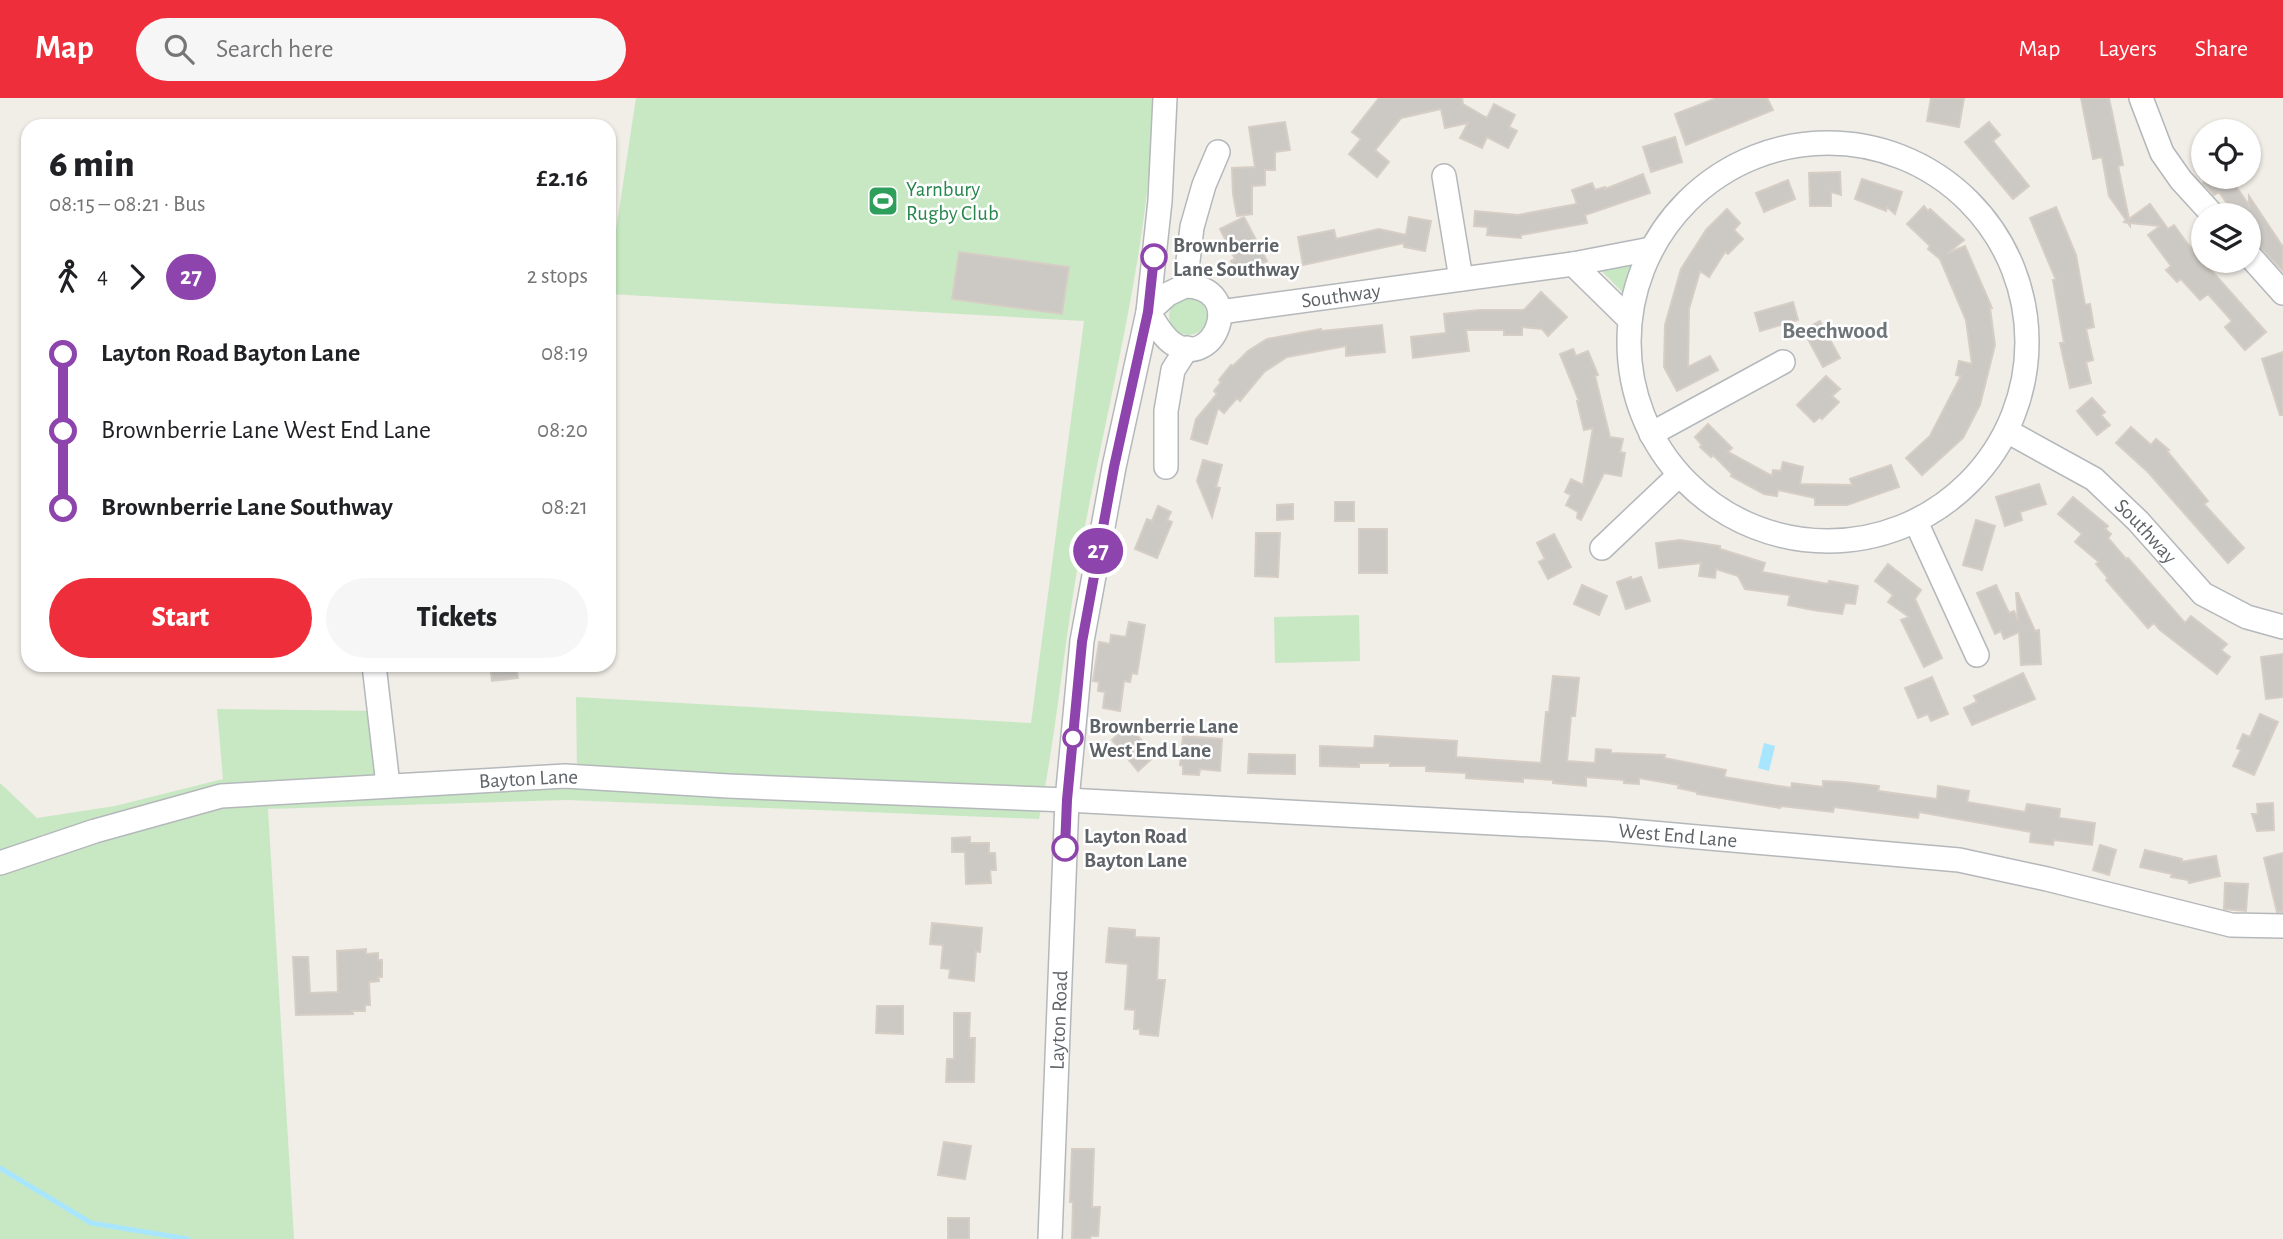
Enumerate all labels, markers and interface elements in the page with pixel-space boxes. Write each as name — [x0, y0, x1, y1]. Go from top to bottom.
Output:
search box — [136, 18, 626, 81]
icon: search — [160, 30, 198, 68]
text: Map — [35, 32, 94, 65]
text: Search here — [216, 36, 334, 62]
text: Map — [2018, 37, 2060, 61]
text: Layers — [2098, 37, 2157, 61]
text: Share — [2195, 37, 2248, 61]
map controls — [2191, 119, 2261, 273]
button: locate — [2191, 119, 2261, 189]
text: 6 min — [49, 146, 135, 184]
text: £2.16 — [536, 165, 588, 191]
place label: Yarnbury Rugby Club — [906, 179, 999, 224]
sports icon: Yarnbury Rugby Club — [866, 184, 900, 218]
text: 08:15 – 08:21 · Bus — [49, 193, 206, 216]
button: layers — [2191, 203, 2261, 273]
place label: Brownberrie Lane Southway — [1173, 235, 1300, 280]
marker: Brownberrie Lane Southway — [1141, 244, 1167, 270]
icon: walk — [49, 258, 87, 296]
icon: forward — [118, 258, 156, 296]
text: 4 — [97, 265, 108, 288]
text: 27 — [180, 265, 202, 289]
text: 2 stops — [527, 265, 588, 288]
street label: Southway — [1300, 280, 1382, 311]
district label: Beechwood — [1782, 320, 1888, 343]
text: Layton Road Bayton Lane — [101, 340, 360, 366]
text: 08:19 — [541, 342, 588, 365]
text: Brownberrie Lane West End Lane — [101, 417, 431, 443]
text: 08:20 — [537, 419, 588, 442]
text: Brownberrie Lane Southway — [101, 494, 393, 520]
street label: Southway — [2111, 495, 2181, 567]
text: 08:21 — [541, 496, 588, 519]
line badge: 27 — [1066, 528, 1130, 574]
text: 27 — [1087, 539, 1109, 563]
button: Start — [49, 578, 312, 658]
button: Tickets — [326, 578, 588, 658]
place label: Brownberrie Lane West End Lane — [1089, 716, 1238, 761]
marker: Brownberrie Lane West End Lane — [1063, 728, 1083, 748]
street label: Bayton Lane — [478, 765, 579, 791]
street label: West End Lane — [1617, 820, 1738, 851]
place label: Layton Road Bayton Lane — [1084, 826, 1187, 871]
marker: Layton Road Bayton Lane — [1052, 835, 1078, 861]
street label: Layton Road — [1046, 970, 1071, 1070]

